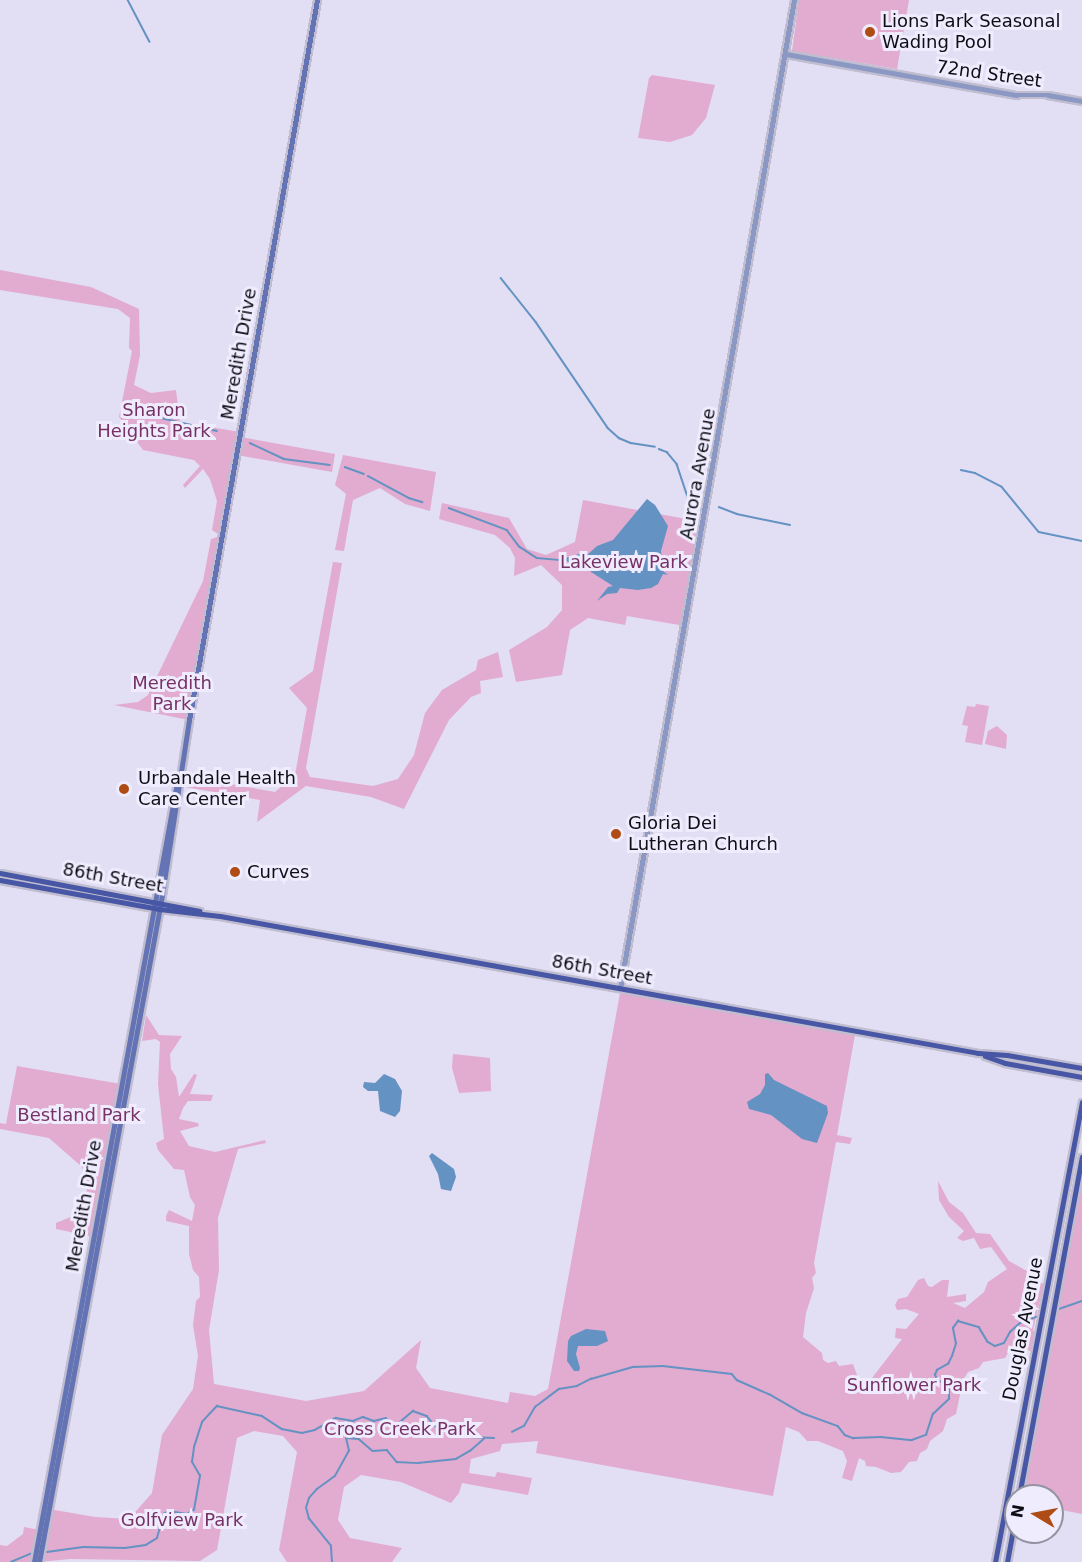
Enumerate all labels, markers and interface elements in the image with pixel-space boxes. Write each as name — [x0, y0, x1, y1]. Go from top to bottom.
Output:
place label: Lions Park Seasonal Wading Pool — [882, 11, 1061, 54]
marker: Lions Park Seasonal Wading Pool — [863, 25, 877, 39]
street label: 72nd Street — [935, 56, 1043, 92]
street label: Meredith Drive — [217, 286, 261, 422]
park label: Sharon Heights Park — [97, 400, 211, 442]
street label: Aurora Avenue — [676, 407, 720, 541]
park label: Lakeview Park — [560, 551, 688, 573]
park label: Meredith Park — [132, 673, 212, 716]
place label: Urbandale Health Care Center — [138, 768, 296, 810]
marker: Urbandale Health Care Center — [115, 780, 133, 798]
place label: Gloria Dei Lutheran Church — [628, 813, 778, 856]
marker: Gloria Dei Lutheran Church — [609, 827, 623, 841]
street label: 86th Street — [61, 859, 165, 897]
place label: Curves — [247, 861, 309, 883]
marker: Curves — [228, 865, 242, 879]
street label: 86th Street — [550, 951, 654, 989]
park label: Bestland Park — [17, 1104, 141, 1126]
street label: Meredith Drive — [62, 1138, 106, 1274]
street label: Douglas Avenue — [998, 1255, 1048, 1403]
park label: Sunflower Park — [847, 1374, 981, 1396]
park label: Cross Creek Park — [324, 1418, 476, 1440]
north arrow — [1004, 1484, 1064, 1544]
text: N — [1007, 1503, 1028, 1519]
park label: Golfview Park — [121, 1509, 243, 1531]

